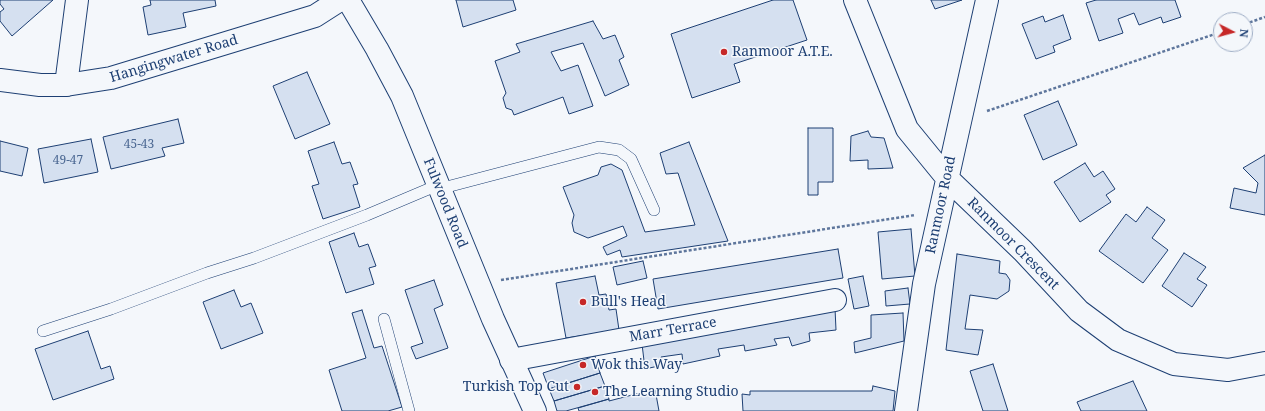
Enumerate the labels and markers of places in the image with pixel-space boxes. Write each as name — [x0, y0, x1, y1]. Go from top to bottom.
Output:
place label: Ranmoor A.T.E. — [732, 44, 833, 60]
marker: Ranmoor A.T.E. — [719, 47, 729, 57]
place label: Bull's Head — [591, 294, 666, 310]
marker: Bull's Head — [578, 297, 588, 307]
place label: Wok this Way — [591, 357, 682, 373]
marker: Wok this Way — [578, 360, 588, 370]
place label: Turkish Top Cut — [463, 379, 569, 395]
marker: Turkish Top Cut — [572, 382, 582, 392]
place label: The Learning Studio — [603, 384, 739, 400]
marker: The Learning Studio — [590, 387, 600, 397]

